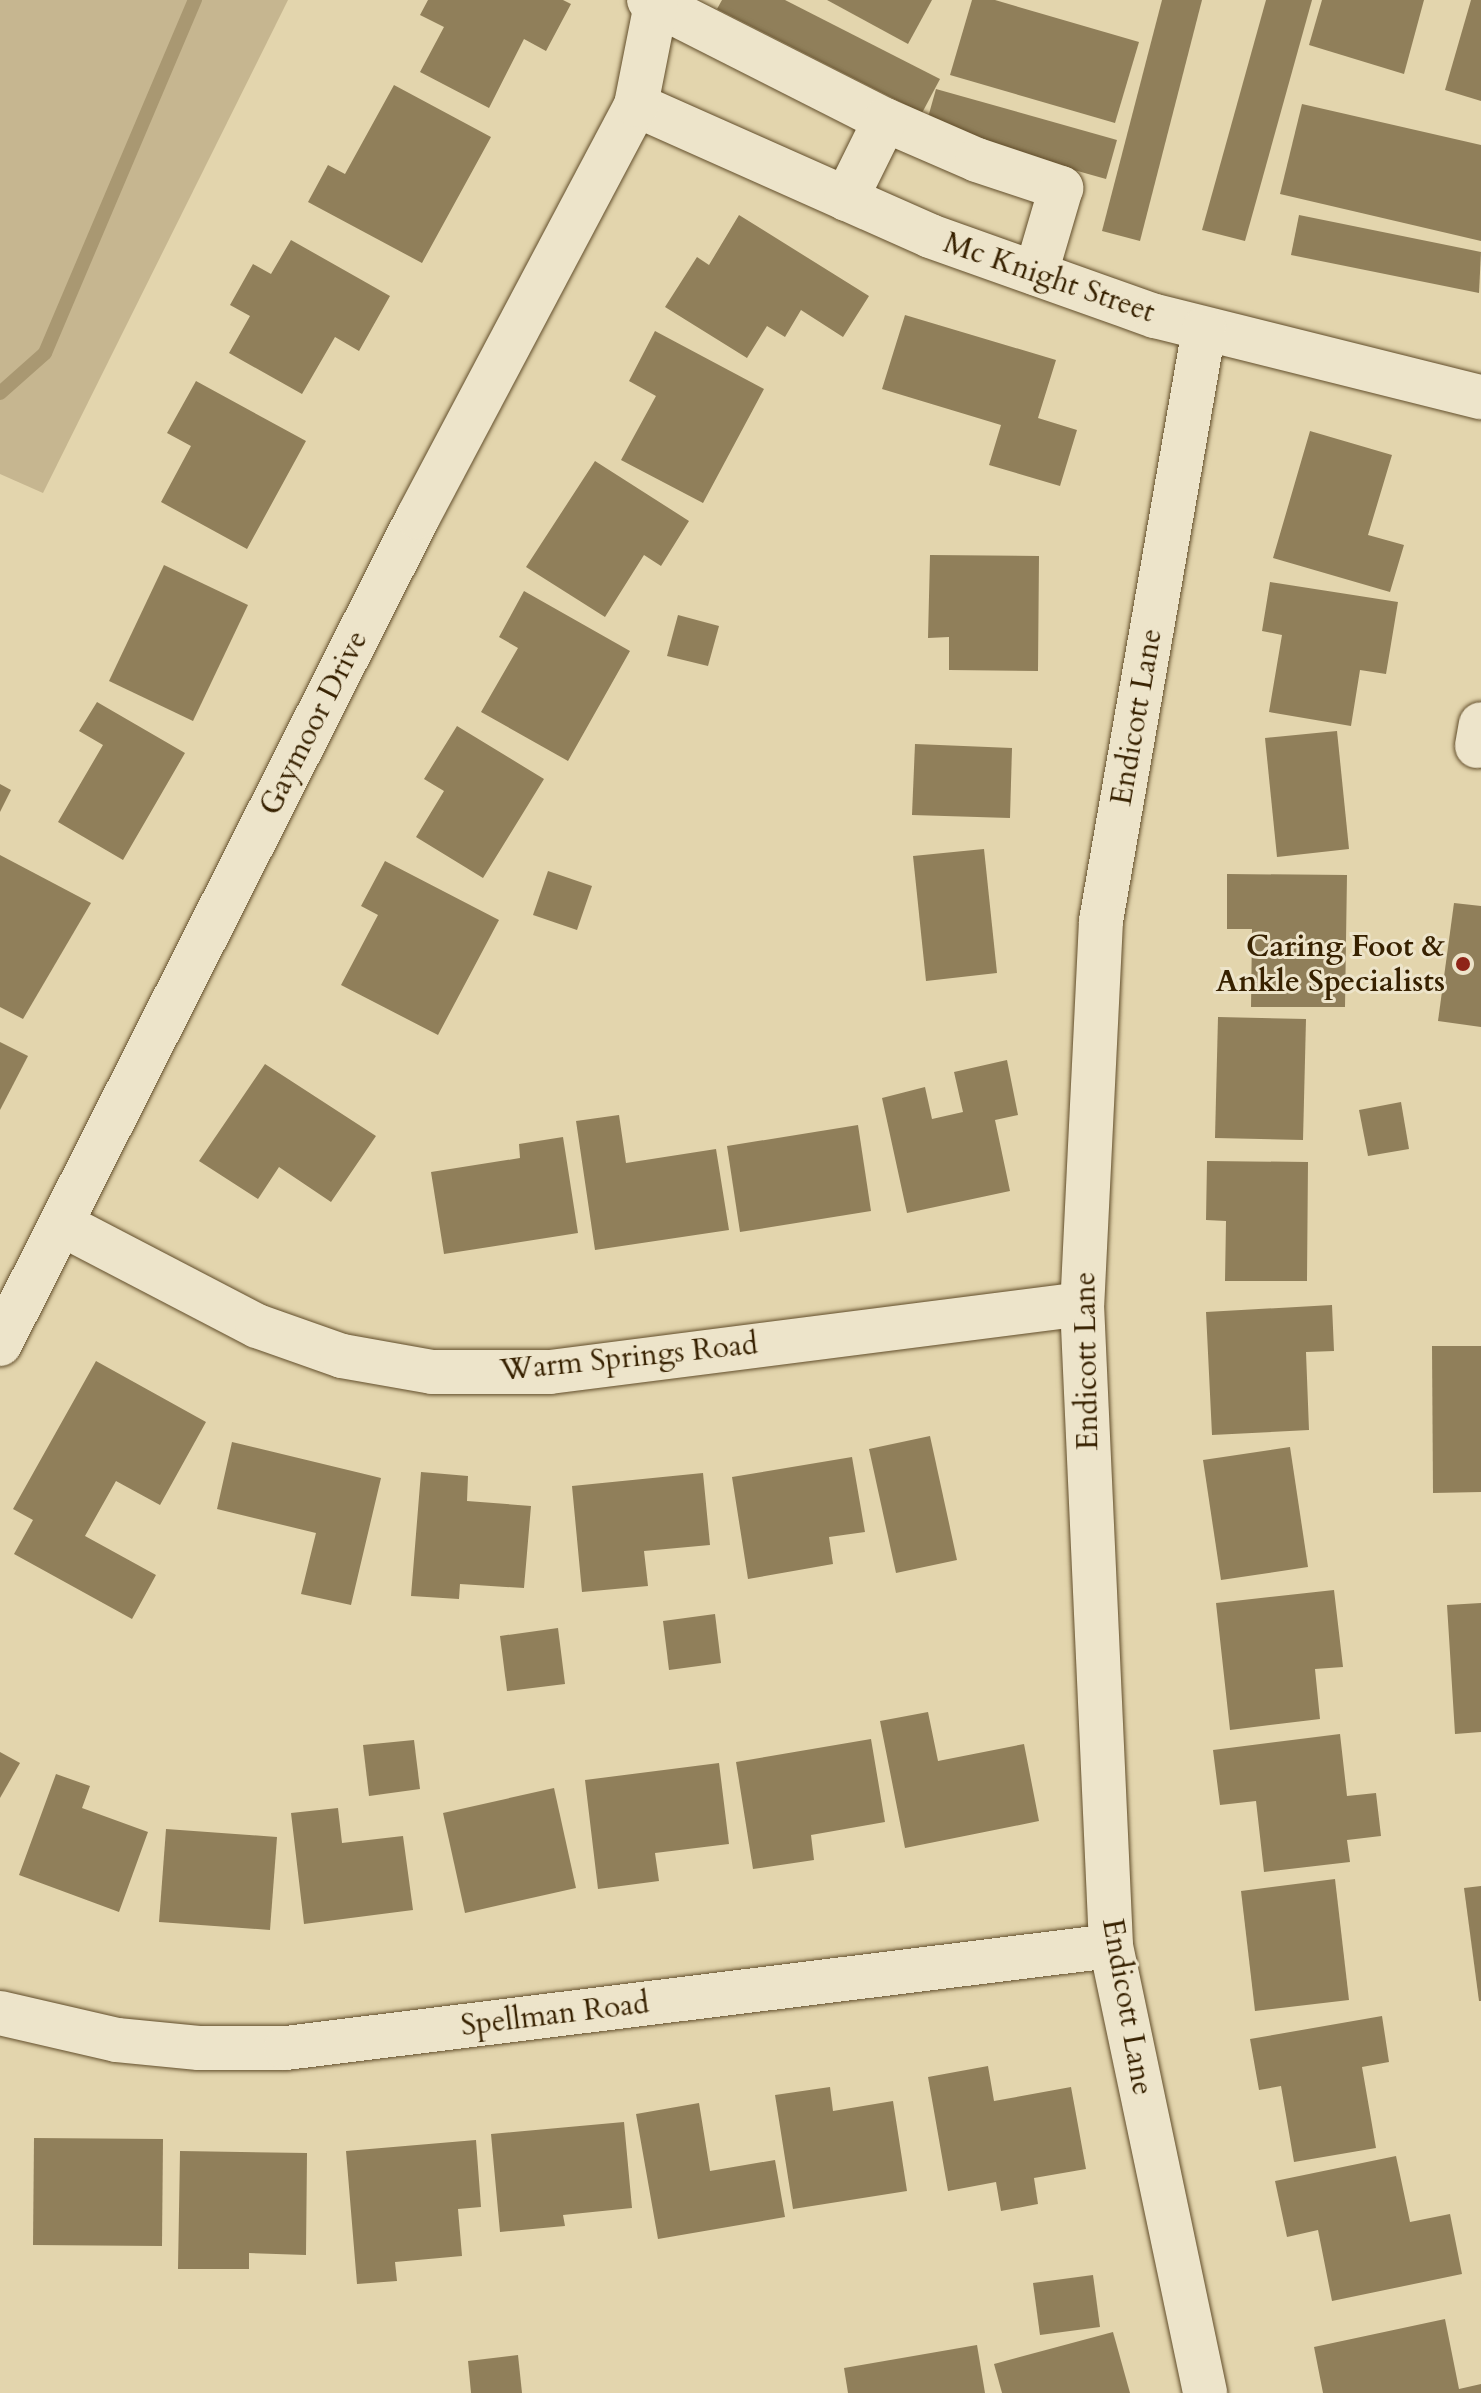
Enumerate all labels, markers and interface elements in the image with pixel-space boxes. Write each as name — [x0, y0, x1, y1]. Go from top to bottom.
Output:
street label: Mc Knight Street — [939, 225, 1159, 331]
street label: Gaymoor Drive — [252, 625, 376, 821]
street label: Endicott Lane — [1104, 626, 1170, 808]
place label: Caring Foot & Ankle Specialists — [1216, 929, 1445, 1000]
marker: Caring Foot & Ankle Specialists — [1452, 953, 1474, 975]
street label: Endicott Lane — [1067, 1271, 1107, 1451]
street label: Warm Springs Road — [498, 1327, 760, 1389]
street label: Endicott Lane — [1094, 1916, 1160, 2098]
street label: Spellman Road — [459, 1986, 651, 2044]

